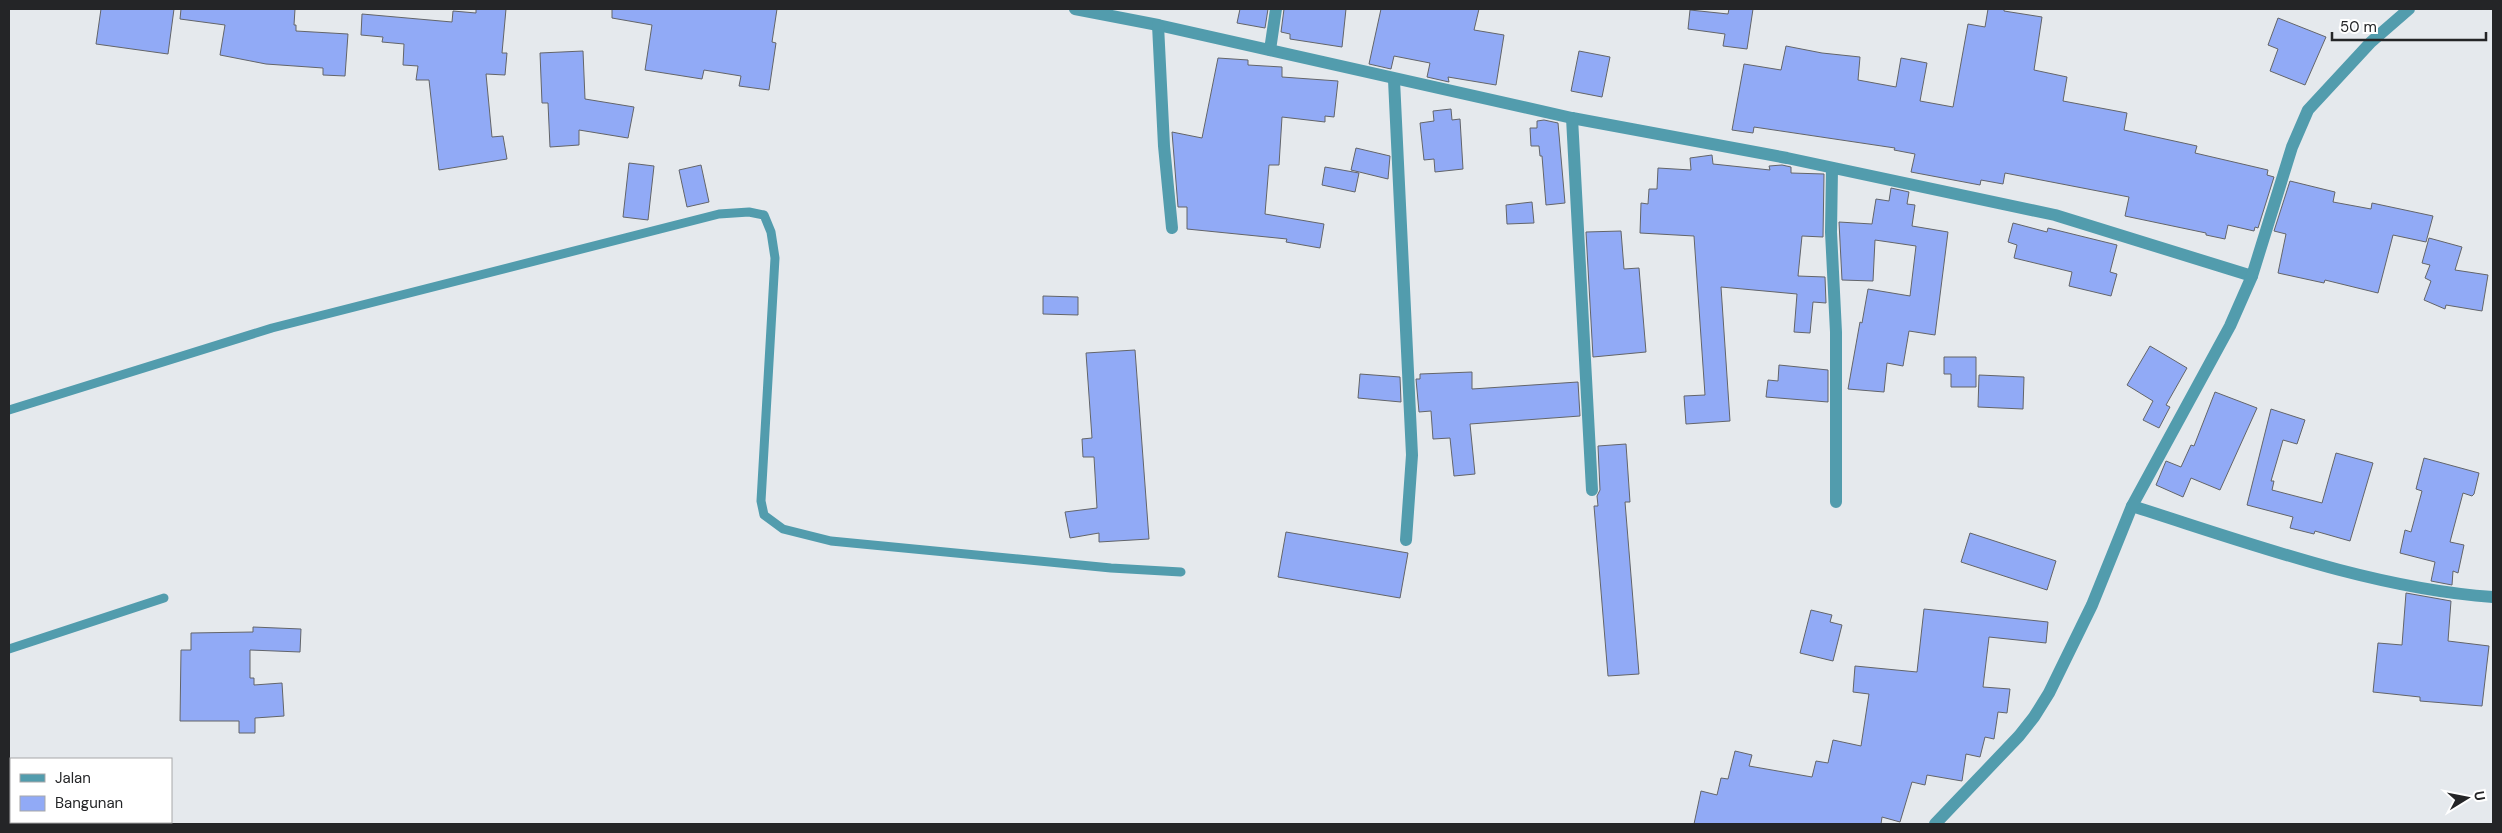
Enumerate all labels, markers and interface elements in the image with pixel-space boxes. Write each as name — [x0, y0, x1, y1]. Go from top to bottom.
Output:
scale bar — [2332, 10, 2486, 42]
text: 50 m — [2340, 17, 2377, 37]
legend — [10, 758, 172, 823]
text: Jalan — [55, 768, 91, 788]
north arrow — [2442, 773, 2492, 823]
text: U — [2470, 789, 2489, 802]
text: Bangunan — [55, 793, 123, 813]

